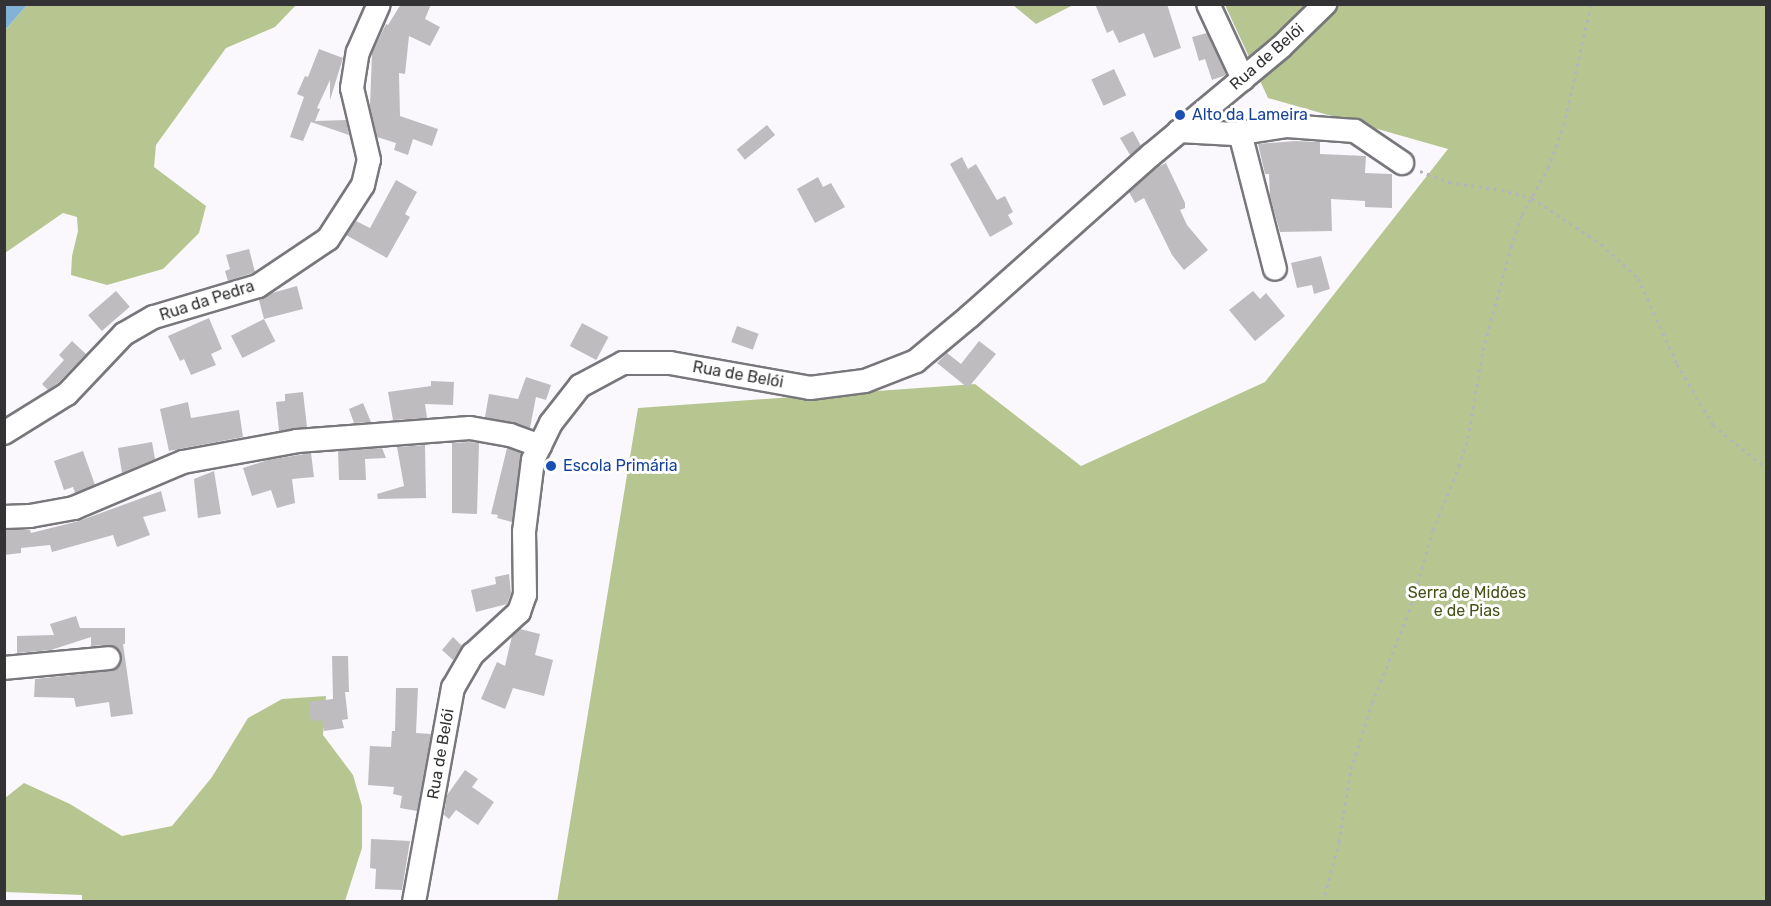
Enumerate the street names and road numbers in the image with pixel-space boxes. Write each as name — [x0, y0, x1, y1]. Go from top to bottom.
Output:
street label: Rua de Belói — [1226, 20, 1308, 94]
street label: Rua da Pedra — [157, 277, 257, 325]
street label: Rua de Belói — [691, 358, 785, 392]
street label: Rua de Belói — [424, 707, 458, 801]

